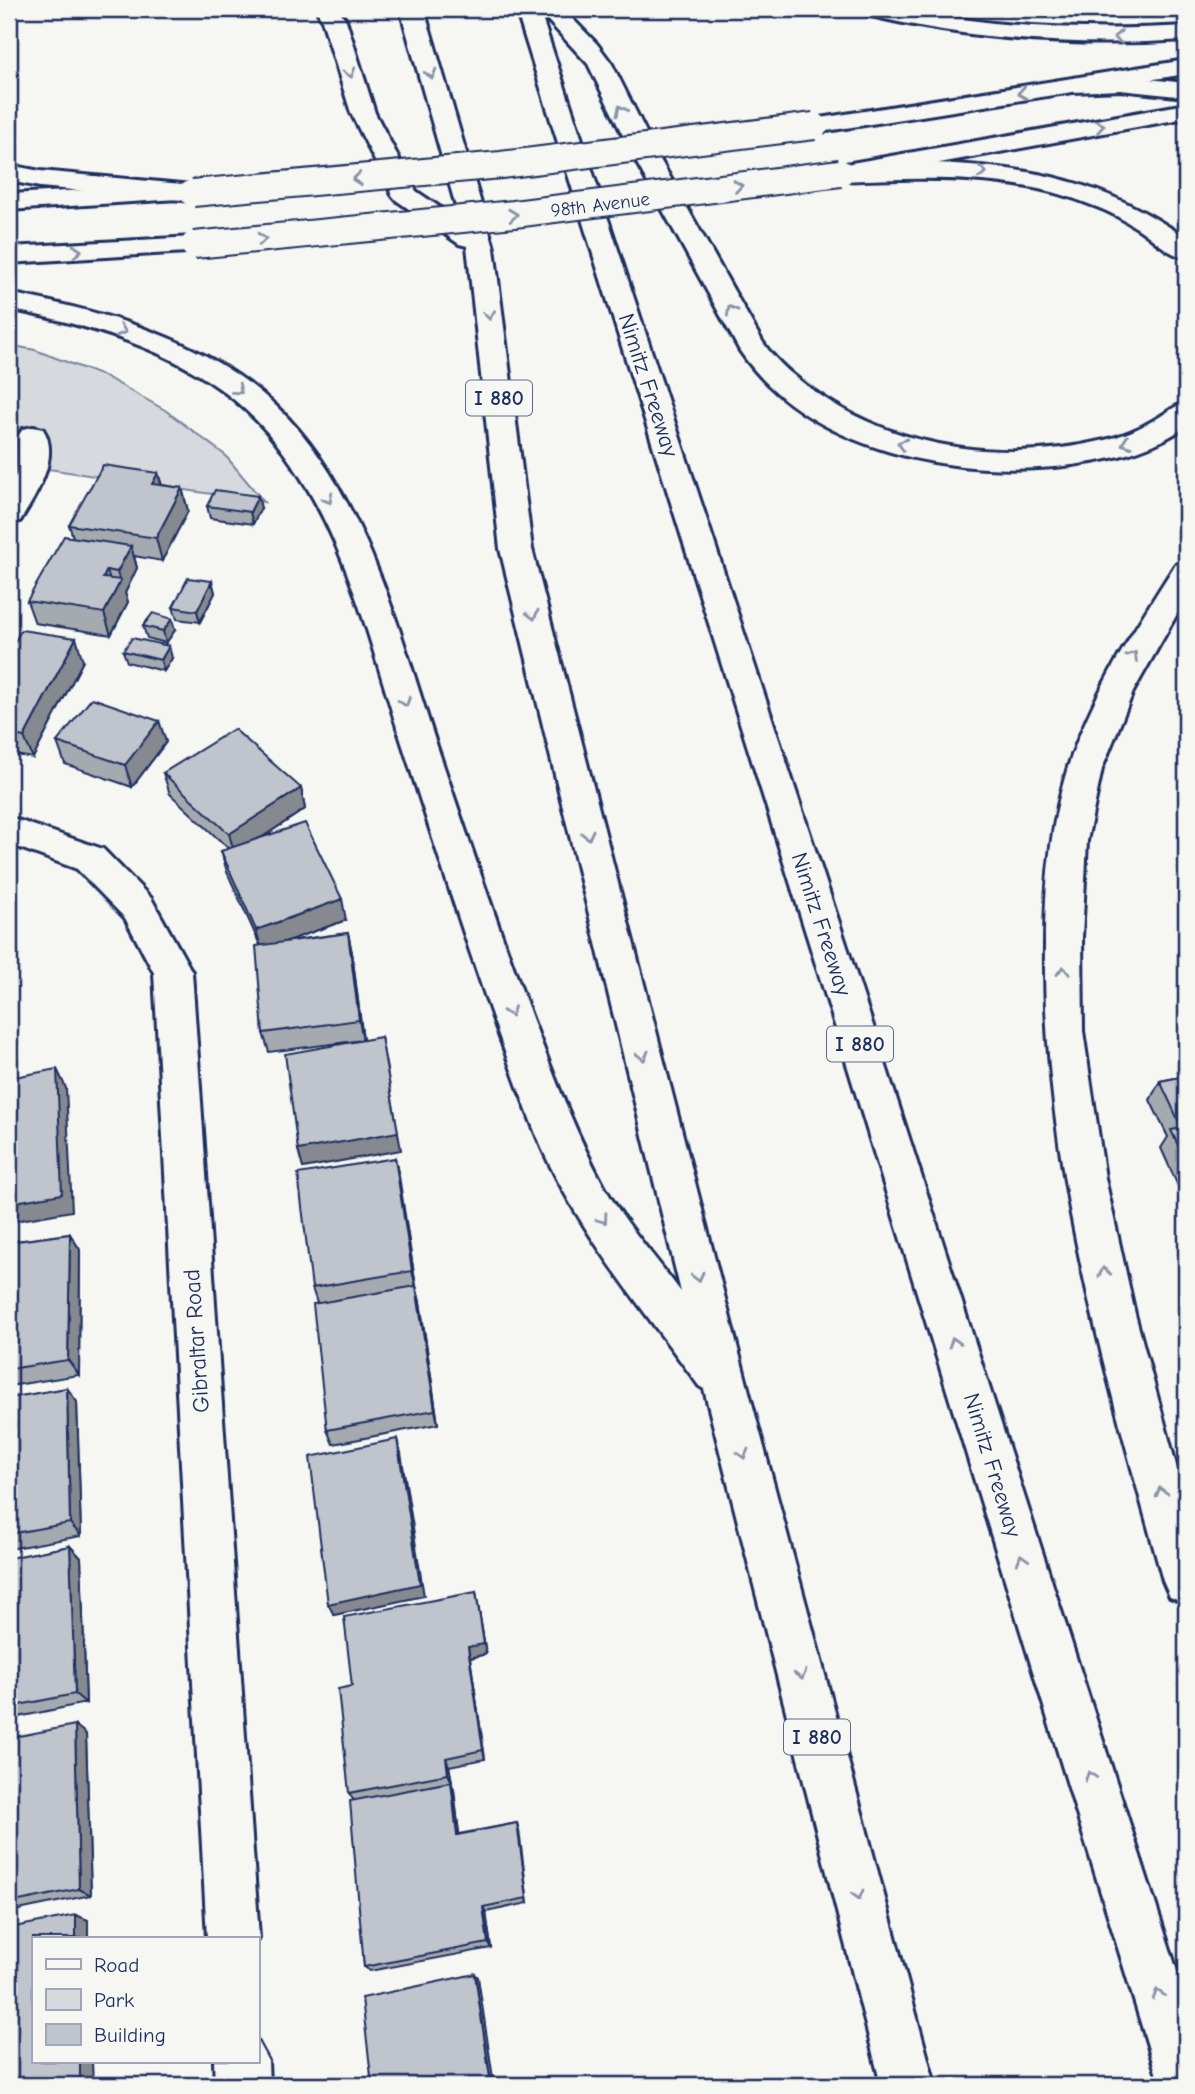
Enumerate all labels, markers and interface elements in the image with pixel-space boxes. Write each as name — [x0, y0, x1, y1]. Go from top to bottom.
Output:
one-way arrow — [1112, 29, 1123, 44]
one-way arrow — [342, 66, 357, 78]
one-way arrow — [423, 68, 438, 80]
one-way arrow — [1016, 85, 1028, 100]
one-way arrow — [616, 105, 630, 117]
one-way arrow — [1094, 119, 1106, 134]
one-way arrow — [976, 164, 987, 179]
one-way arrow — [351, 171, 362, 186]
one-way arrow — [732, 179, 744, 194]
street label: 98th Avenue — [549, 188, 651, 222]
one-way arrow — [507, 207, 518, 222]
one-way arrow — [257, 232, 268, 247]
one-way arrow — [72, 244, 83, 259]
one-way arrow — [726, 304, 739, 317]
one-way arrow — [481, 310, 496, 321]
street label: Nimitz Freeway — [613, 310, 685, 461]
one-way arrow — [115, 323, 128, 337]
road number: I 880 — [466, 380, 532, 416]
one-way arrow — [229, 382, 242, 394]
one-way arrow — [1120, 435, 1133, 449]
one-way arrow — [896, 438, 908, 453]
one-way arrow — [320, 492, 333, 504]
one-way arrow — [525, 609, 539, 621]
one-way arrow — [1125, 651, 1138, 664]
one-way arrow — [397, 696, 412, 708]
one-way arrow — [580, 829, 594, 841]
street label: Nimitz Freeway — [786, 849, 858, 1000]
one-way arrow — [1056, 965, 1071, 976]
one-way arrow — [502, 1006, 516, 1018]
road number: I 880 — [827, 1026, 893, 1062]
one-way arrow — [635, 1050, 649, 1062]
one-way arrow — [595, 1211, 607, 1224]
one-way arrow — [1097, 1266, 1112, 1278]
street label: Gibraltar Road — [178, 1268, 215, 1414]
one-way arrow — [690, 1271, 704, 1283]
one-way arrow — [948, 1337, 962, 1349]
street label: Nimitz Freeway — [958, 1390, 1027, 1541]
one-way arrow — [735, 1448, 750, 1460]
one-way arrow — [1154, 1486, 1169, 1498]
one-way arrow — [1016, 1554, 1030, 1566]
one-way arrow — [793, 1668, 807, 1680]
road number: I 880 — [784, 1720, 850, 1754]
one-way arrow — [1084, 1771, 1099, 1783]
one-way arrow — [850, 1889, 865, 1901]
legend — [32, 1937, 259, 2062]
text: Road — [94, 1953, 139, 1977]
text: Park — [94, 1988, 134, 2012]
one-way arrow — [1152, 1988, 1167, 2000]
text: Building — [94, 2023, 166, 2047]

